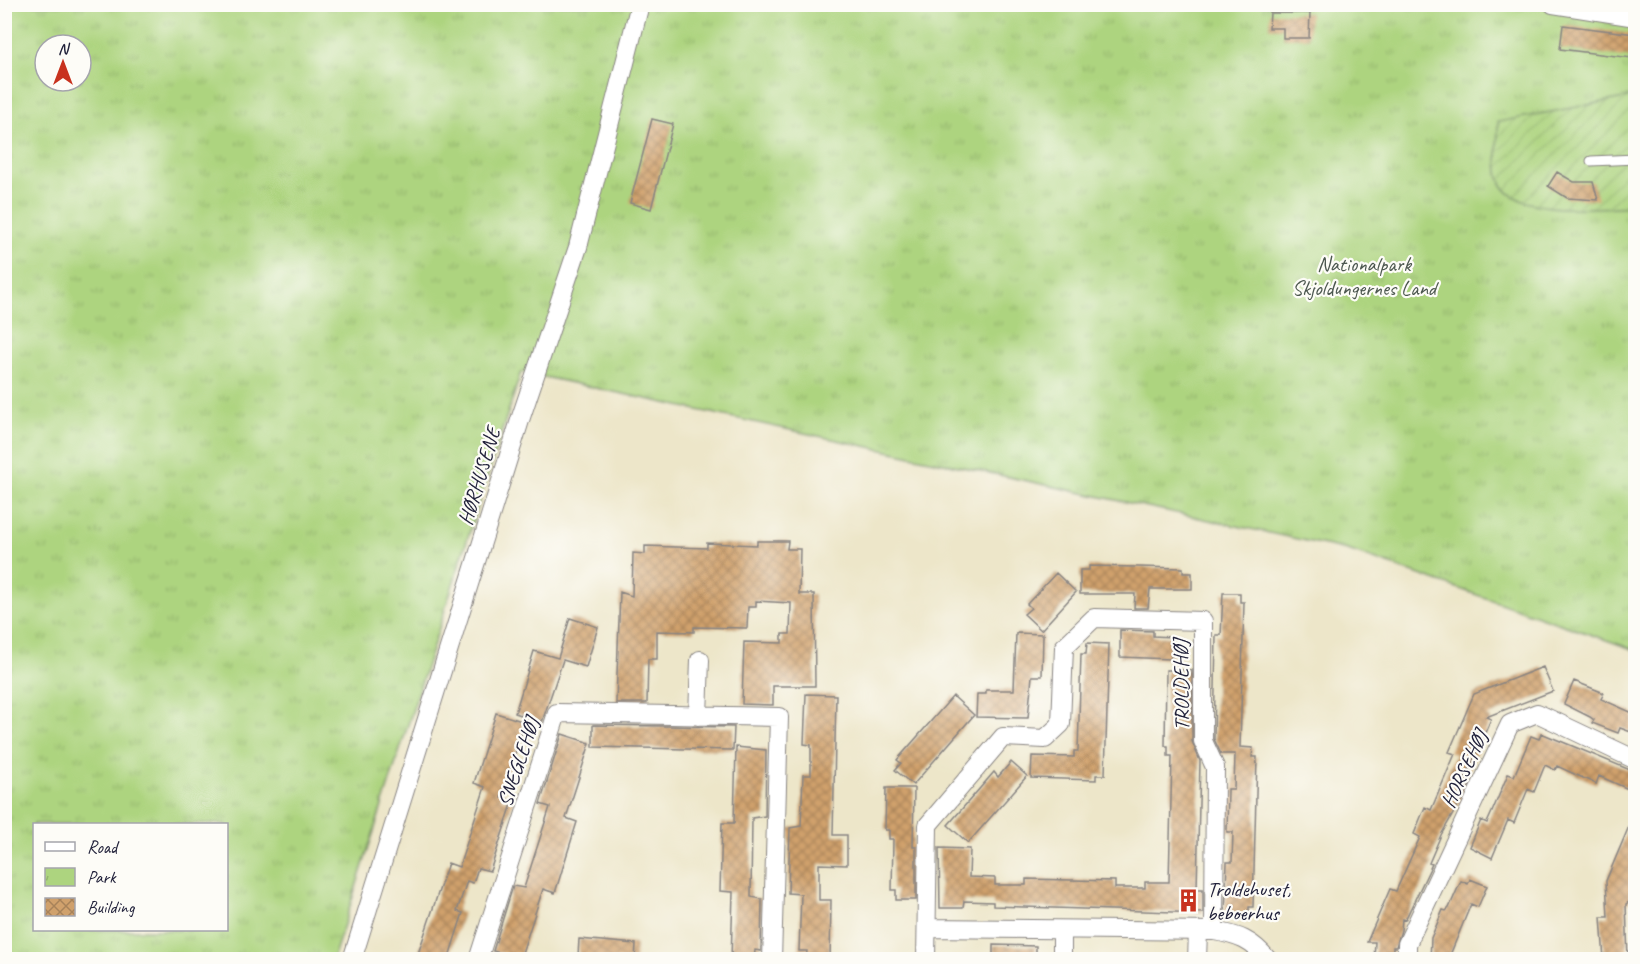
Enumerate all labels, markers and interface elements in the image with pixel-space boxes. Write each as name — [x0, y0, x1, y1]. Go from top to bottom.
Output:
north arrow — [33, 33, 93, 93]
text: N — [58, 39, 71, 59]
park label: Nationalpark Skjoldungernes Land — [1292, 251, 1440, 301]
street label: HØRHUSENE — [452, 422, 507, 528]
street label: TROLDEHØJ — [1167, 636, 1195, 731]
street label: SNEGLEHØJ — [491, 711, 546, 810]
street label: HORSEHØJ — [1435, 723, 1495, 812]
legend — [33, 823, 228, 931]
text: Road — [87, 836, 120, 858]
text: Park — [87, 866, 117, 888]
place label: Troldehuset, beboerhus — [1207, 876, 1291, 926]
building icon: Troldehuset, beboerhus — [1176, 888, 1202, 914]
text: Building — [87, 896, 136, 918]

